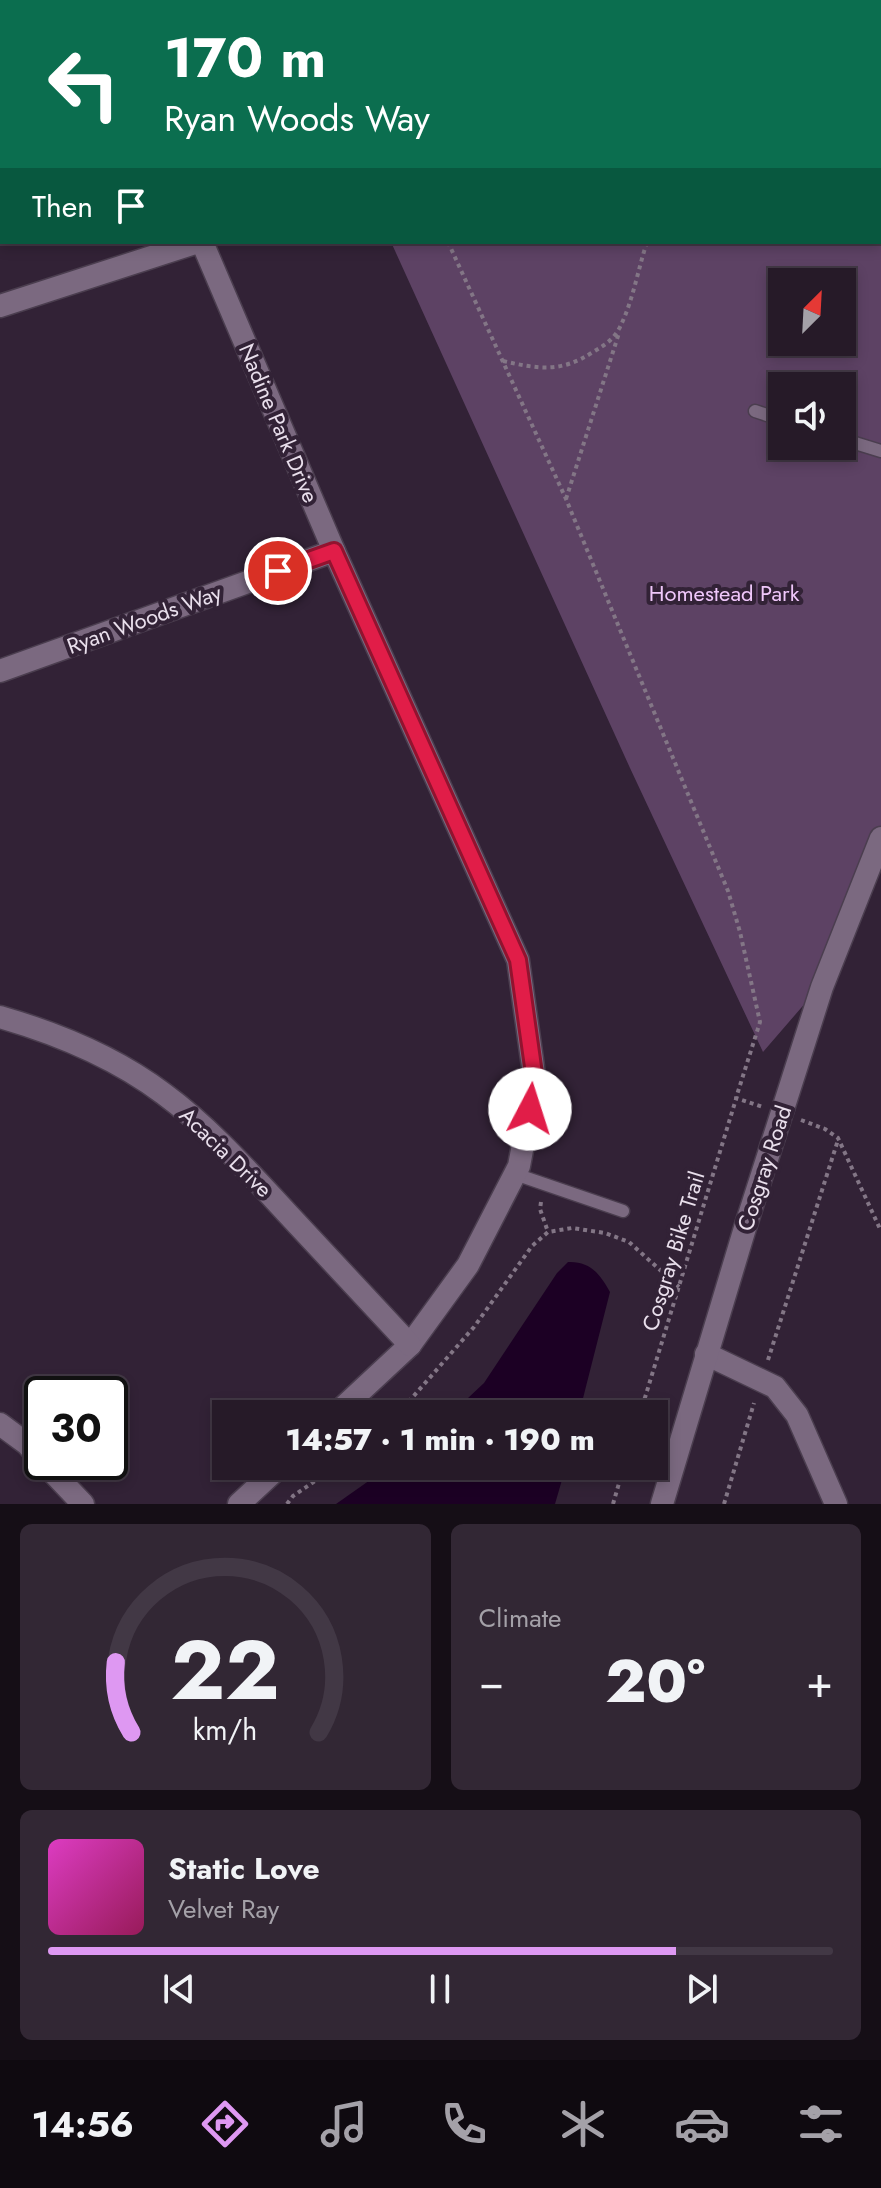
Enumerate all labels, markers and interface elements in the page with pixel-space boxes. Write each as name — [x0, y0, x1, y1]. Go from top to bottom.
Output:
text: 170 m — [164, 17, 326, 98]
icon: left — [32, 32, 136, 136]
text: Ryan Woods Way — [164, 92, 430, 144]
icon: arrive — [109, 184, 153, 228]
text: Then — [32, 185, 93, 228]
north arrow — [768, 268, 856, 356]
map controls — [768, 268, 856, 460]
street label: Nadine Park Drive — [231, 338, 327, 508]
button: sound — [768, 372, 856, 460]
pin — [244, 537, 312, 605]
icon: arrive — [256, 549, 300, 593]
street label: Ryan Woods Way — [62, 576, 226, 662]
park label: Homestead Park — [649, 577, 800, 609]
position arrow — [488, 1067, 572, 1151]
street label: Acacia Drive — [172, 1100, 280, 1204]
street label: Cosgray Road — [729, 1101, 799, 1235]
street label: Cosgray Bike Trail — [634, 1167, 712, 1335]
speed limit sign: 30 — [24, 1376, 128, 1480]
text: 14:57 · 1 min · 190 m — [285, 1418, 595, 1461]
text: Climate — [479, 1599, 561, 1637]
text: 22 — [171, 1610, 280, 1730]
text: 20° — [605, 1638, 705, 1725]
text: − — [479, 1650, 504, 1714]
text: + — [806, 1650, 833, 1714]
text: km/h — [193, 1709, 258, 1751]
text: Static Love — [168, 1847, 320, 1890]
text: Velvet Ray — [168, 1890, 279, 1928]
icon: previous — [157, 1967, 201, 2011]
icon: pause — [418, 1967, 462, 2011]
icon: next — [680, 1967, 724, 2011]
icon: directions — [197, 2096, 253, 2152]
icon: music — [316, 2096, 372, 2152]
icon: phone — [436, 2096, 492, 2152]
icon: climate — [555, 2096, 611, 2152]
icon: car — [674, 2096, 730, 2152]
icon: filters — [793, 2096, 849, 2152]
text: 14:56 — [32, 2098, 134, 2150]

